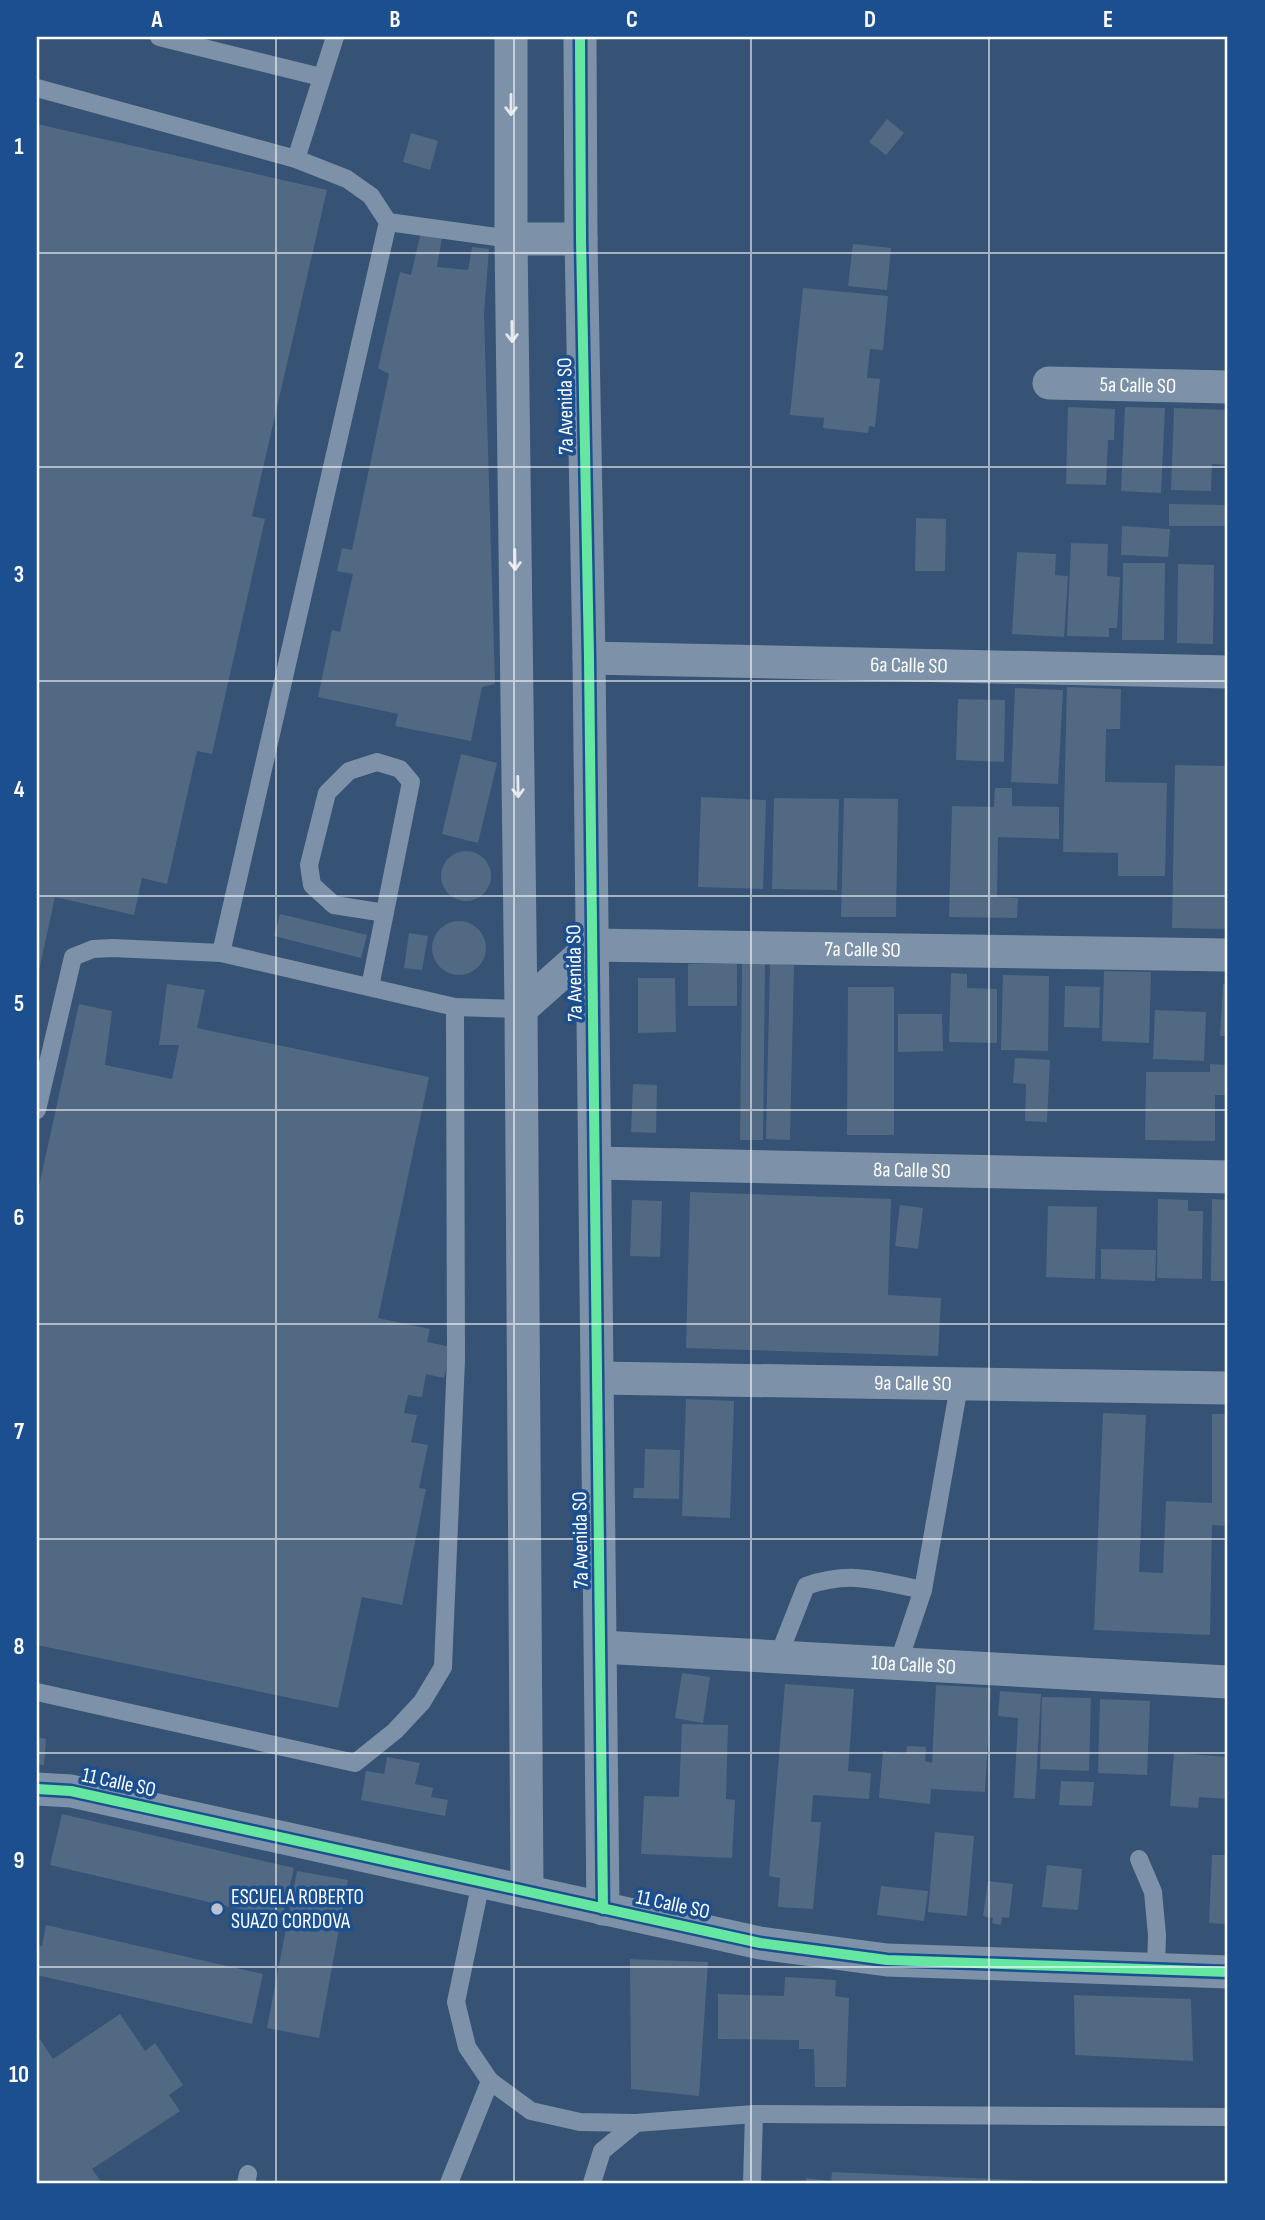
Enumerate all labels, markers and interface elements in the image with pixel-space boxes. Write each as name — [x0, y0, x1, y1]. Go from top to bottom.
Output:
text: A — [151, 6, 164, 34]
text: B — [390, 6, 401, 34]
text: C — [626, 6, 638, 34]
text: D — [864, 6, 876, 34]
text: E — [1103, 6, 1113, 34]
one-way arrow — [504, 93, 518, 116]
text: 1 — [14, 133, 24, 161]
one-way arrow — [505, 321, 519, 344]
text: 2 — [14, 347, 24, 375]
street label: 7a Avenida SO — [552, 357, 579, 455]
street label: 5a Calle SO — [1099, 372, 1177, 399]
one-way arrow — [508, 548, 522, 571]
text: 3 — [14, 561, 24, 589]
street label: 6a Calle SO — [870, 652, 948, 679]
text: 4 — [14, 776, 25, 804]
one-way arrow — [511, 776, 525, 799]
street label: 7a Avenida SO — [561, 924, 588, 1022]
street label: 7a Calle SO — [824, 937, 901, 963]
text: 5 — [14, 990, 24, 1018]
street label: 8a Calle SO — [873, 1157, 951, 1184]
text: 6 — [14, 1204, 24, 1232]
street label: 9a Calle SO — [874, 1370, 952, 1397]
text: 7 — [14, 1418, 24, 1446]
street label: 7a Avenida SO — [567, 1491, 594, 1589]
text: 8 — [14, 1633, 25, 1661]
street label: 10a Calle SO — [870, 1650, 957, 1680]
street label: 11 Calle SO — [80, 1762, 158, 1802]
text: 9 — [14, 1847, 24, 1875]
street label: 11 Calle SO — [634, 1884, 712, 1924]
place label: ESCUELA ROBERTO SUAZO CORDOVA — [231, 1885, 364, 1934]
marker: ESCUELA ROBERTO SUAZO CORDOVA — [209, 1901, 225, 1917]
text: 10 — [9, 2061, 29, 2089]

